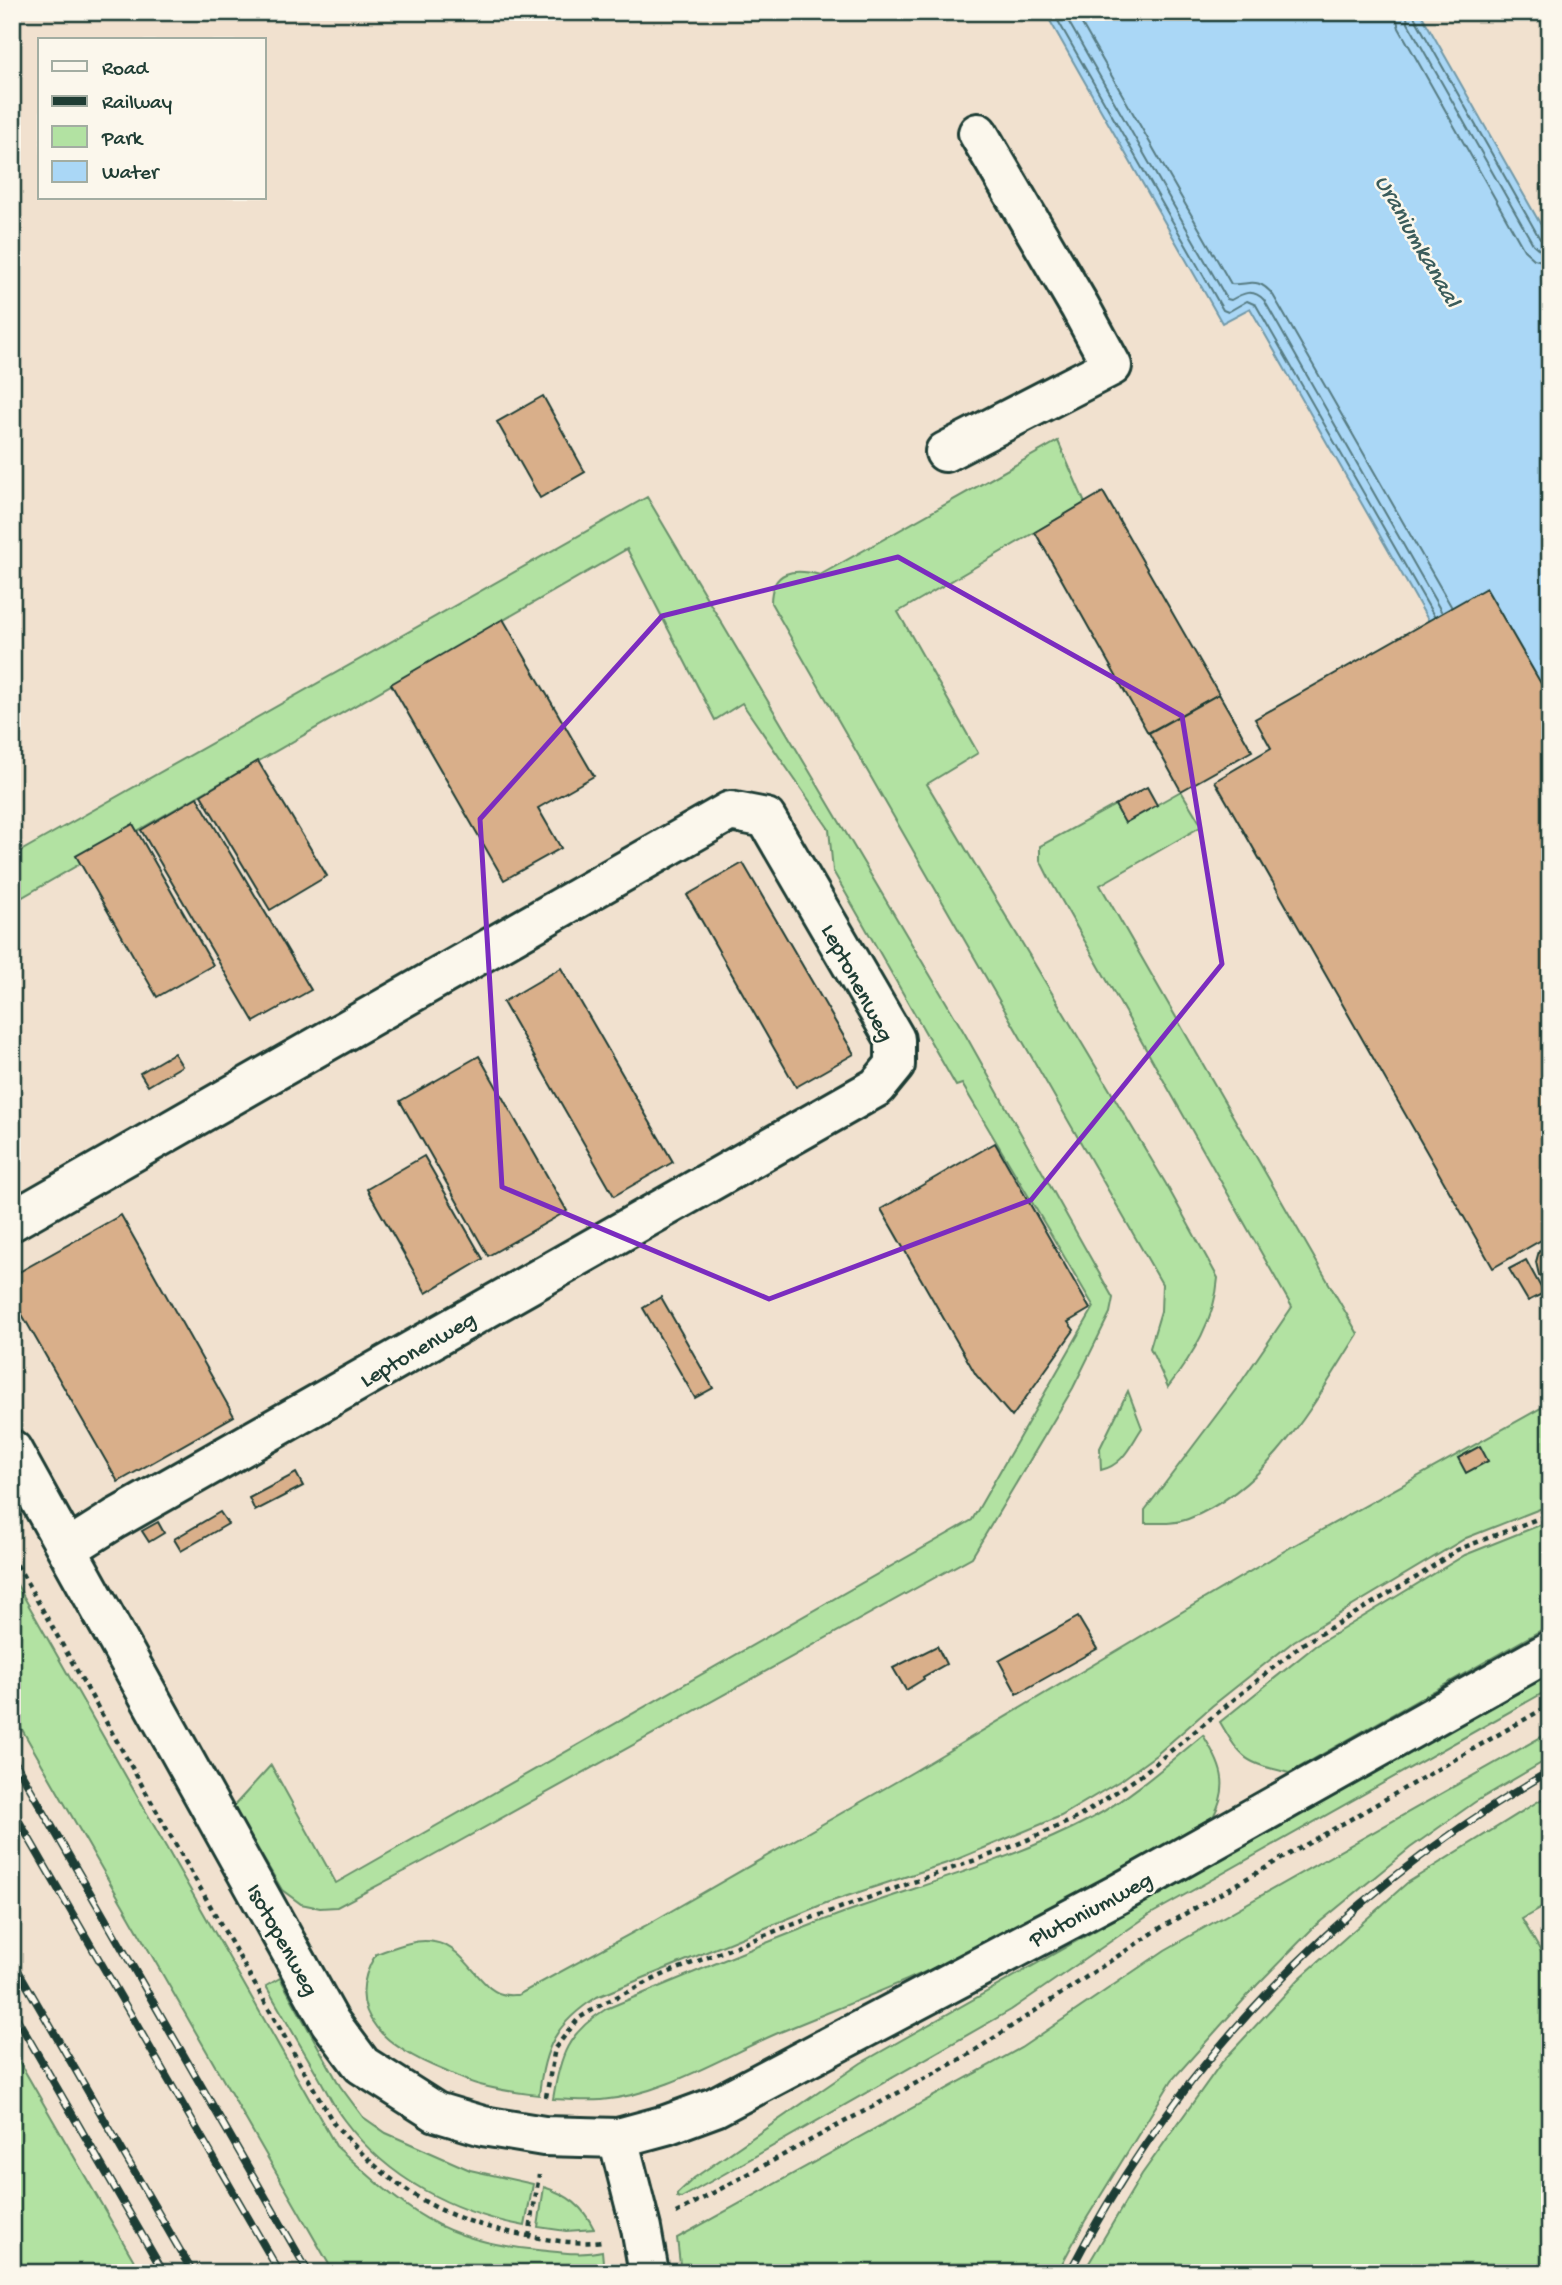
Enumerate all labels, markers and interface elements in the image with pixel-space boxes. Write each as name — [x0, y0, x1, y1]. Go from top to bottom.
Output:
legend — [38, 38, 266, 200]
text: Road — [102, 58, 150, 83]
text: Railway — [102, 92, 172, 117]
text: Park — [101, 128, 145, 153]
text: Water — [102, 162, 160, 187]
water label: Uraniumkanaal — [1366, 170, 1466, 315]
street label: Leptonenweg — [814, 920, 898, 1047]
street label: Leptonenweg — [356, 1307, 482, 1395]
street label: Plutoniumweg — [1025, 1867, 1158, 1955]
street label: Isotopenweg — [239, 1880, 323, 2002]

